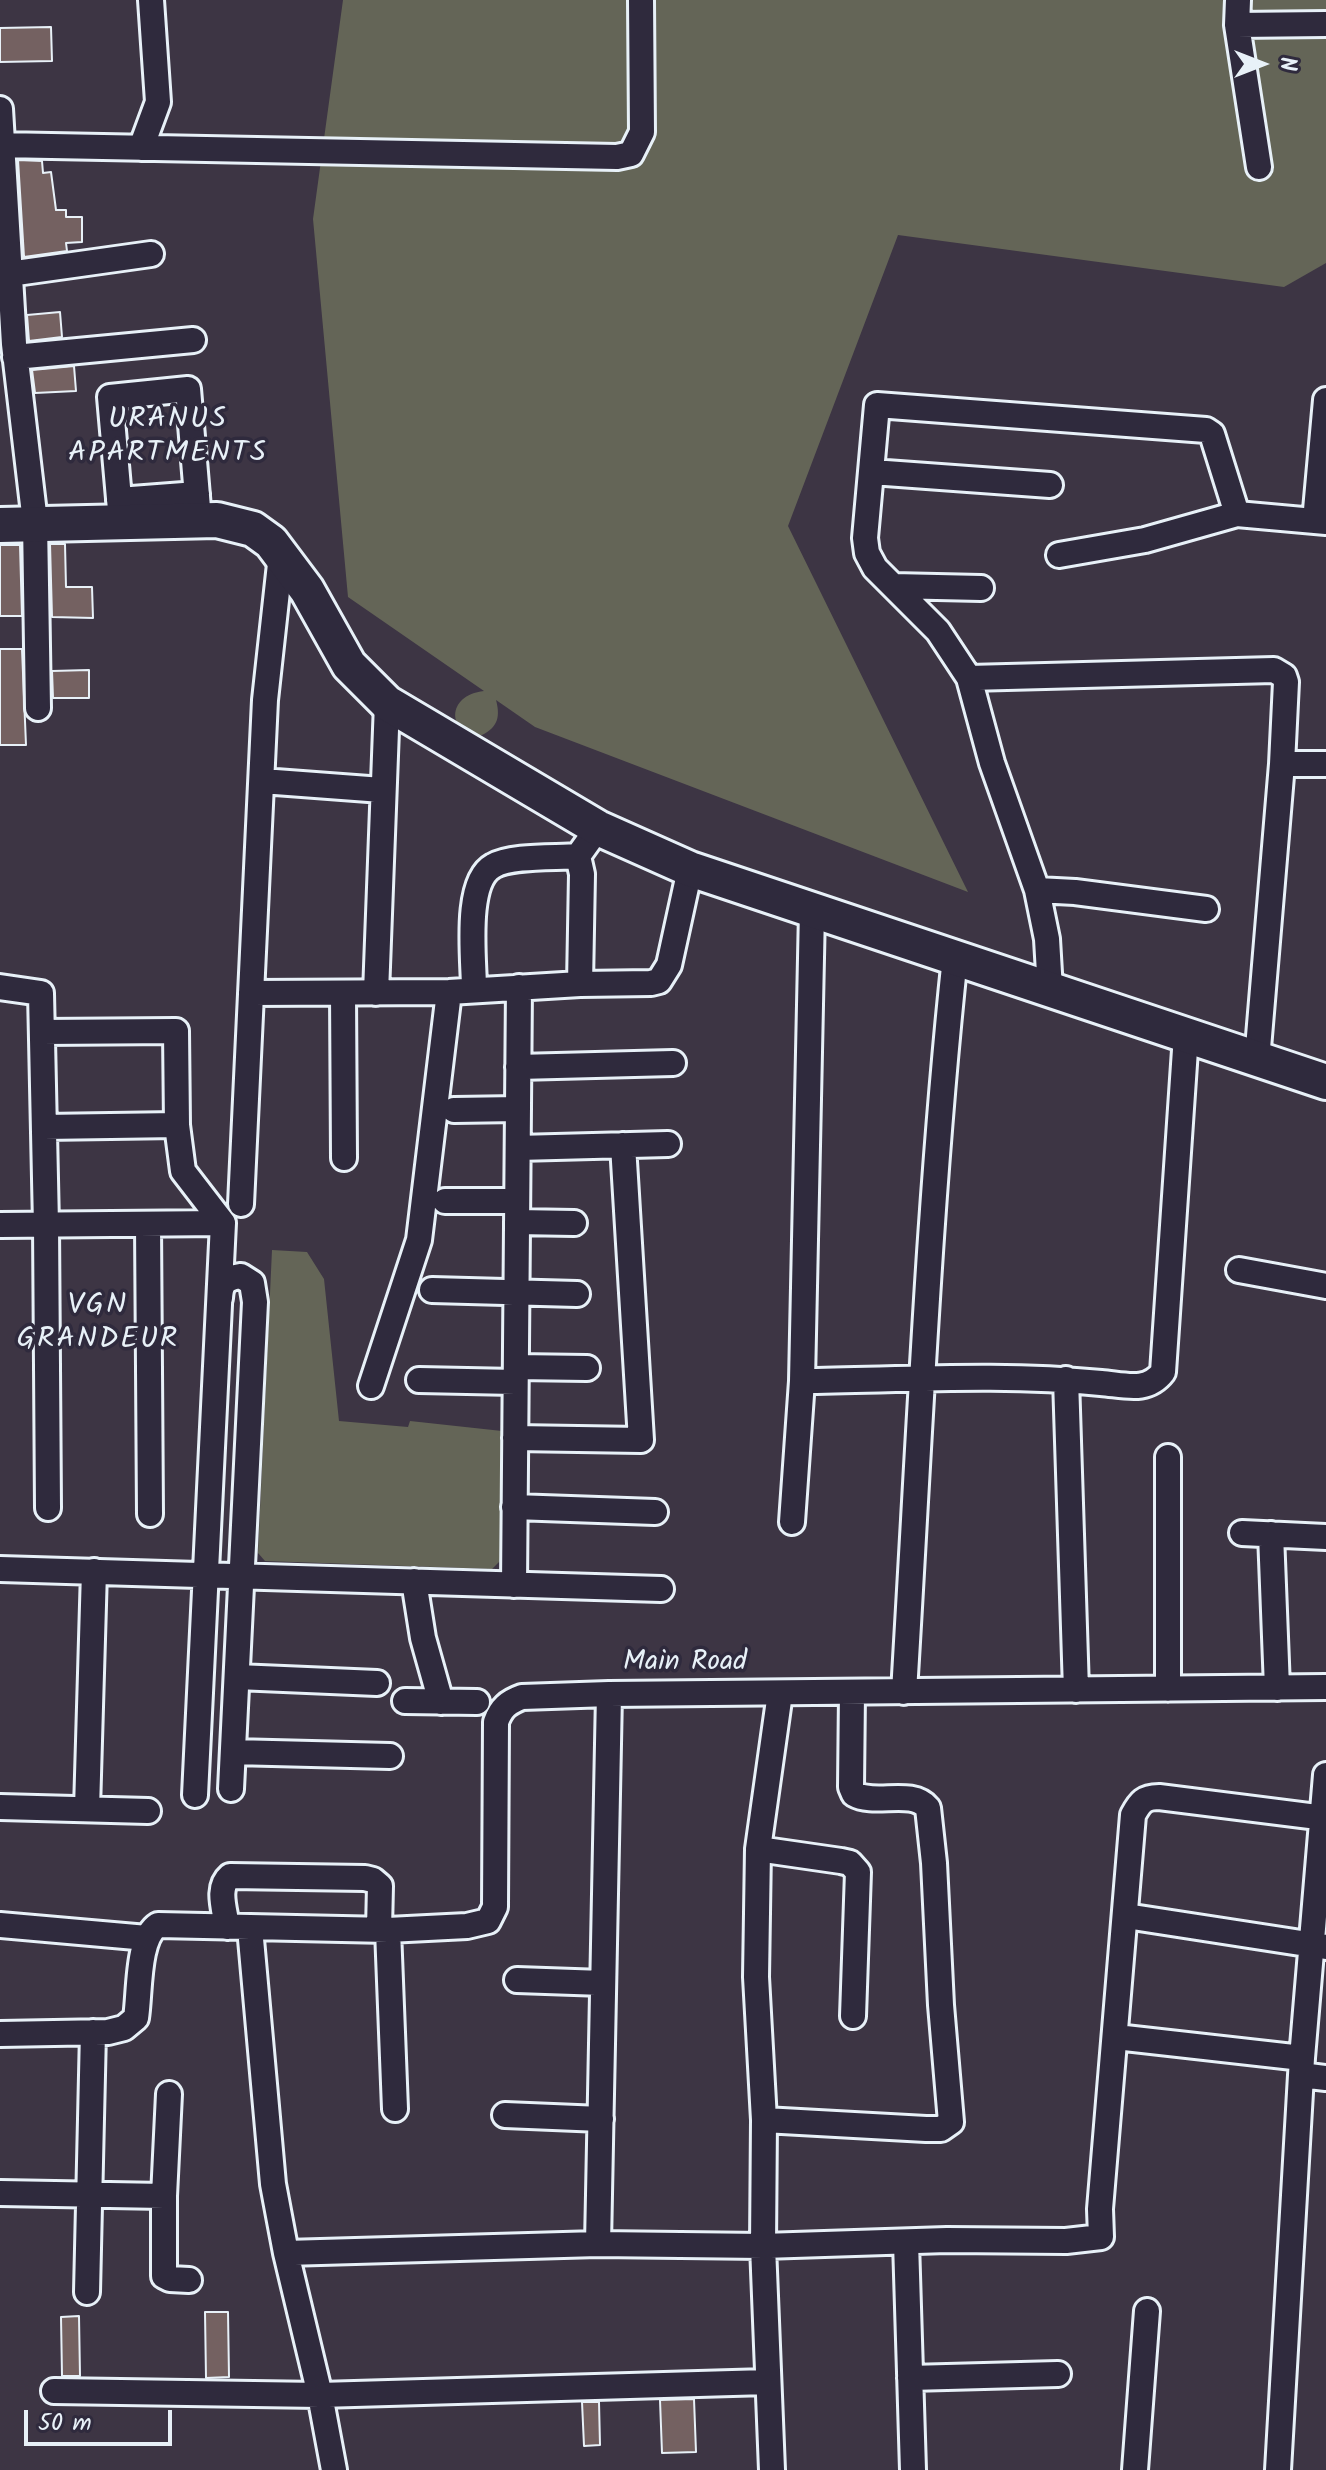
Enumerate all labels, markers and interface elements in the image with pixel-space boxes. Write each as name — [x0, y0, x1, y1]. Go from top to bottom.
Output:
north arrow — [1222, 24, 1302, 104]
text: N — [1269, 57, 1304, 71]
district label: URANUS APARTMENTS — [68, 404, 268, 474]
district label: VGN GRANDEUR — [17, 1290, 179, 1360]
street label: Main Road — [623, 1647, 747, 1681]
scale bar — [28, 2394, 176, 2444]
text: 50 m — [38, 2404, 92, 2443]

